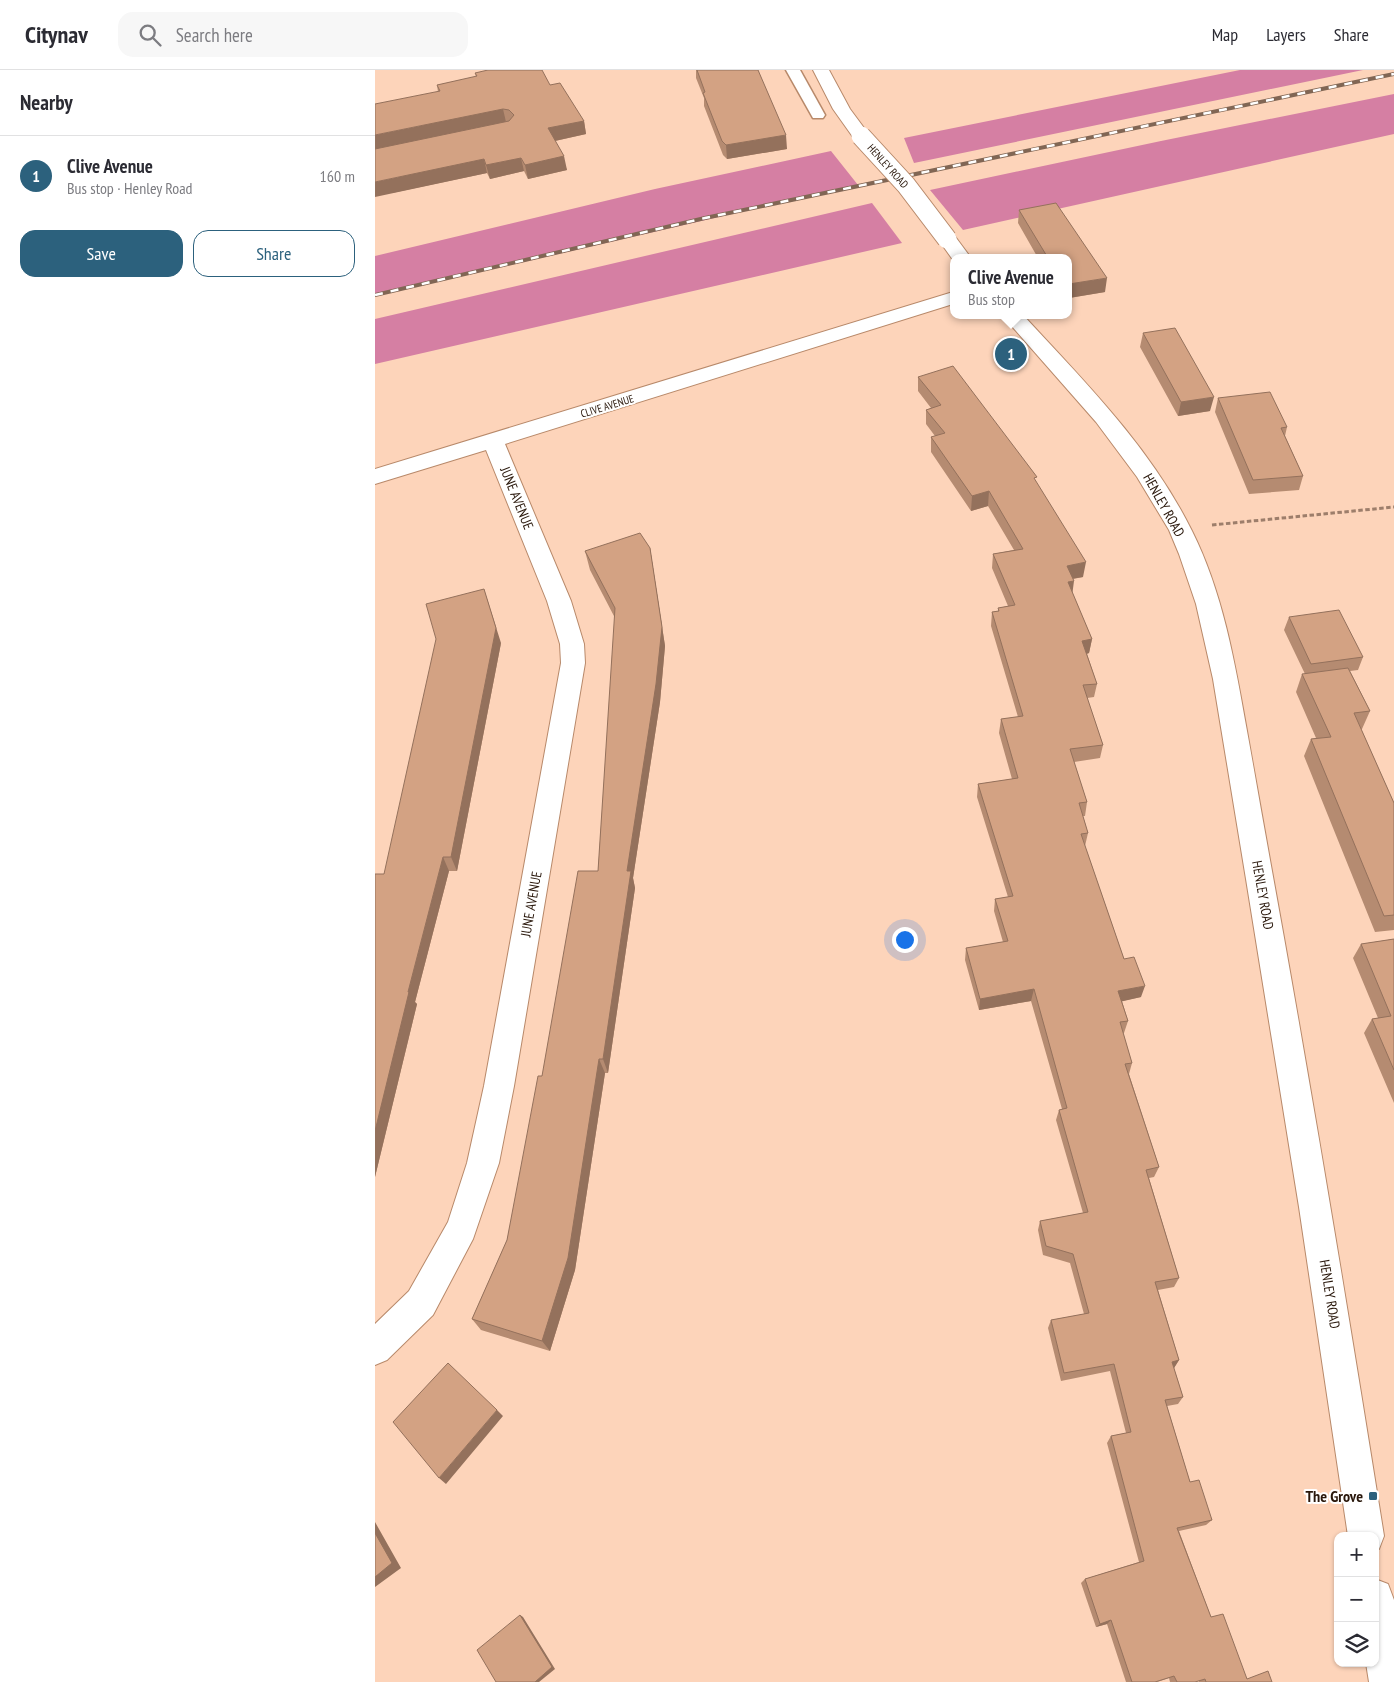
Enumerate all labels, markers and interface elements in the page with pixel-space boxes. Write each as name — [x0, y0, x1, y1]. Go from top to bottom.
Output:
search box — [118, 12, 468, 57]
text: Citynav — [25, 19, 88, 50]
icon: search — [136, 21, 164, 49]
text: Search here — [176, 23, 253, 47]
text: Map — [1212, 23, 1238, 46]
text: Layers — [1266, 23, 1306, 46]
text: Share — [1334, 23, 1369, 46]
text: Nearby — [20, 89, 73, 116]
street label: HENLEY ROAD — [864, 141, 912, 191]
text: Clive Avenue — [67, 154, 153, 178]
text: 1 — [32, 166, 40, 186]
text: 160 m — [320, 166, 355, 186]
text: Bus stop · Henley Road — [67, 178, 193, 198]
button: Save — [20, 230, 183, 277]
button: Share — [193, 230, 355, 277]
popup — [950, 254, 1072, 319]
text: Clive Avenue — [968, 265, 1054, 289]
text: Bus stop — [968, 289, 1015, 309]
pin: 1 — [995, 335, 1027, 373]
street label: CLIVE AVENUE — [579, 391, 636, 421]
street label: JUNE AVENUE — [496, 463, 538, 532]
street label: HENLEY ROAD — [1139, 470, 1189, 540]
street label: HENLEY ROAD — [1248, 859, 1278, 931]
street label: JUNE AVENUE — [516, 870, 546, 939]
your location — [892, 927, 918, 953]
street label: HENLEY ROAD — [1316, 1258, 1344, 1330]
place label: The Grove — [1305, 1486, 1363, 1506]
marker: The Grove — [1367, 1490, 1379, 1502]
map controls — [1334, 1532, 1379, 1667]
button: + — [1334, 1532, 1379, 1577]
button: − — [1334, 1577, 1379, 1622]
button: layers — [1334, 1622, 1379, 1667]

